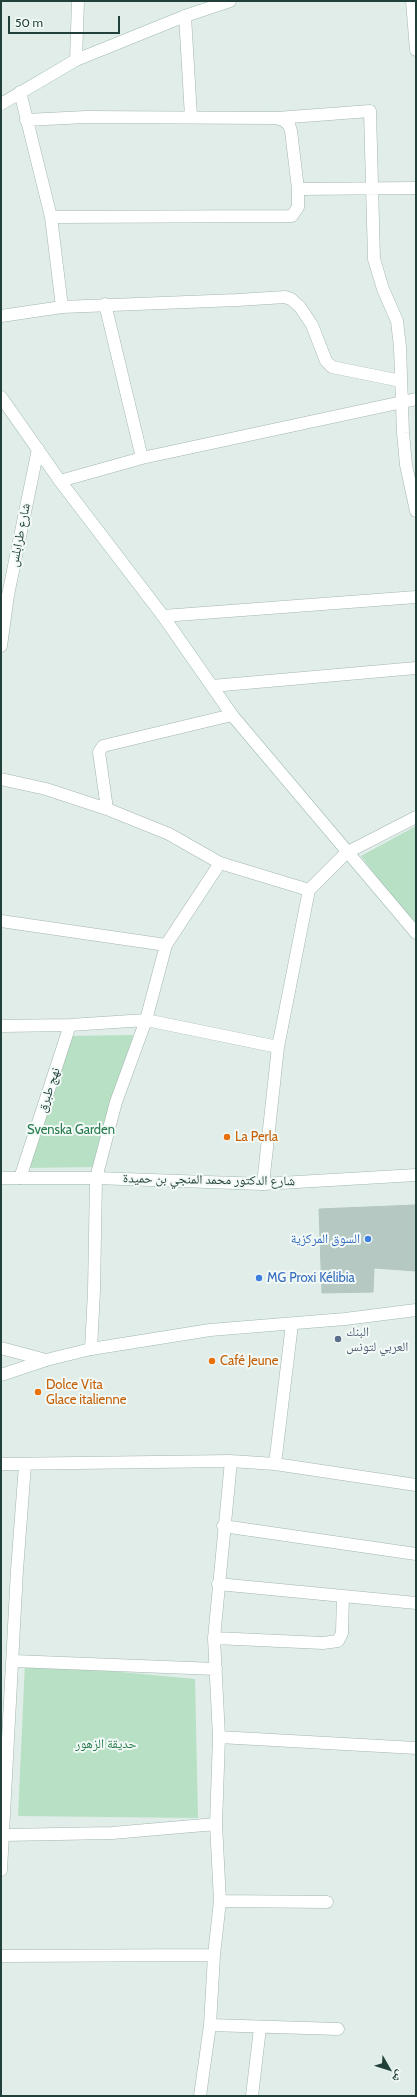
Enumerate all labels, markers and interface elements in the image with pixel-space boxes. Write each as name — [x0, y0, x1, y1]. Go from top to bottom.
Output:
scale bar — [10, 8, 122, 34]
text: 50 m — [15, 15, 43, 30]
street label: شارع طرابلس — [6, 502, 34, 568]
street label: نهج طبرق — [34, 1066, 64, 1114]
park label: Svenska Garden — [27, 1122, 115, 1138]
place label: La Perla — [235, 1129, 278, 1145]
marker: La Perla — [222, 1132, 232, 1142]
street label: شارع الدكتور محمد المنجي بن حميدة — [123, 1171, 295, 1189]
place label: السوق المركزية — [291, 1231, 360, 1247]
marker: السوق المركزية — [363, 1234, 373, 1244]
place label: MG Proxi Kélibia — [267, 1270, 355, 1286]
marker: MG Proxi Kélibia — [254, 1273, 264, 1283]
place label: البنك العربي لتونس — [346, 1324, 408, 1355]
marker: البنك العربي لتونس — [333, 1334, 343, 1344]
place label: Café Jeune — [220, 1353, 278, 1369]
marker: Café Jeune — [207, 1356, 217, 1366]
place label: Dolce Vita Glace italienne — [46, 1377, 126, 1408]
marker: Dolce Vita Glace italienne — [33, 1387, 43, 1397]
park label: حديقة الزهور — [75, 1736, 137, 1752]
north arrow — [369, 2049, 409, 2089]
text: ش — [389, 2068, 407, 2085]

